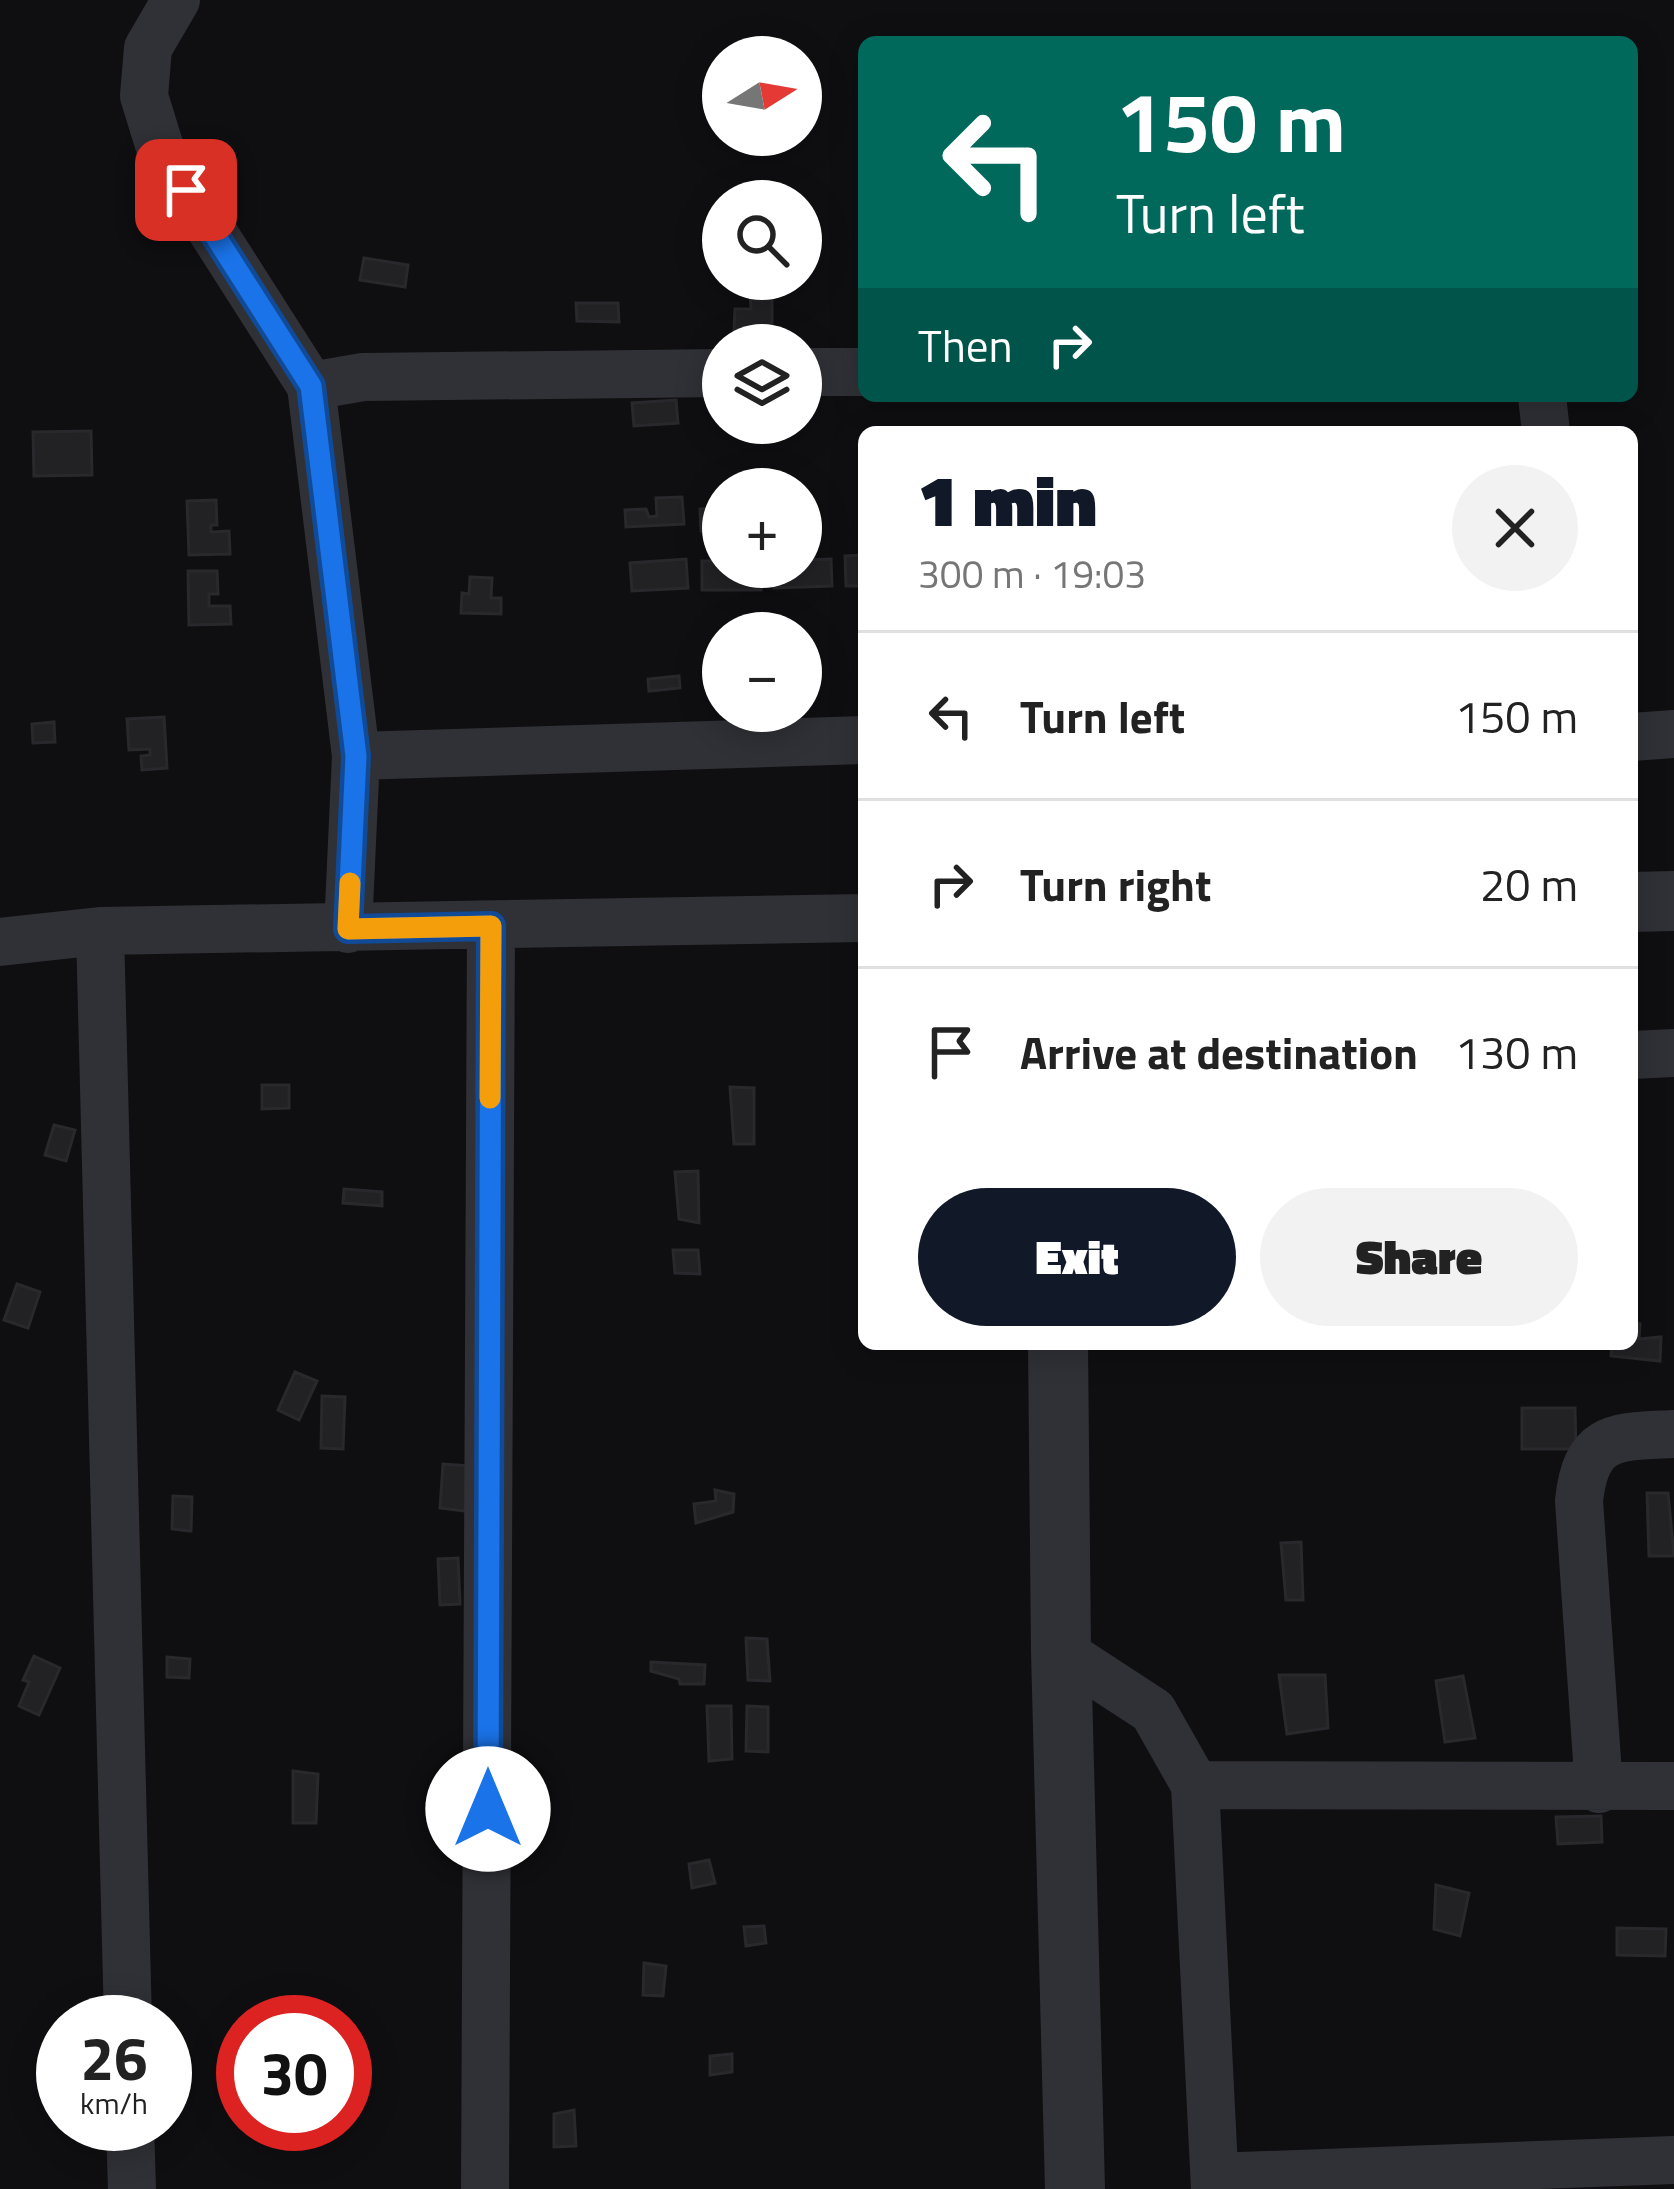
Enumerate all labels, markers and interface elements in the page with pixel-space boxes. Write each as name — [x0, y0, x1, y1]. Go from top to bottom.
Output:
north arrow — [702, 36, 822, 156]
map controls — [702, 36, 822, 732]
text: 150 m — [1116, 57, 1346, 185]
icon: left — [918, 84, 1074, 240]
pin — [135, 139, 237, 241]
icon: arrive — [153, 157, 219, 223]
text: Turn left — [1116, 172, 1305, 254]
button: search — [702, 180, 822, 300]
text: Then — [918, 311, 1013, 379]
icon: right — [1037, 312, 1103, 378]
button: layers — [702, 324, 822, 444]
text: 1 min — [918, 444, 1097, 554]
button: close — [1452, 465, 1578, 591]
button: + — [702, 468, 822, 588]
text: 300 m · 19:03 — [918, 544, 1146, 603]
button: − — [702, 612, 822, 732]
text: Turn left — [1020, 682, 1185, 750]
text: 150 m — [1455, 682, 1578, 750]
icon: left — [918, 683, 984, 749]
text: Turn right — [1020, 850, 1211, 918]
text: 20 m — [1480, 850, 1578, 918]
icon: right — [918, 851, 984, 917]
text: Arrive at destination — [1020, 1018, 1418, 1086]
text: 130 m — [1455, 1018, 1578, 1086]
icon: arrive — [918, 1019, 984, 1085]
button: Exit — [918, 1188, 1236, 1326]
button: Share — [1260, 1188, 1578, 1326]
position arrow — [425, 1746, 551, 1872]
speed limit sign: 30 — [216, 1995, 372, 2151]
text: 26 — [80, 2012, 148, 2103]
text: km/h — [80, 2080, 148, 2126]

